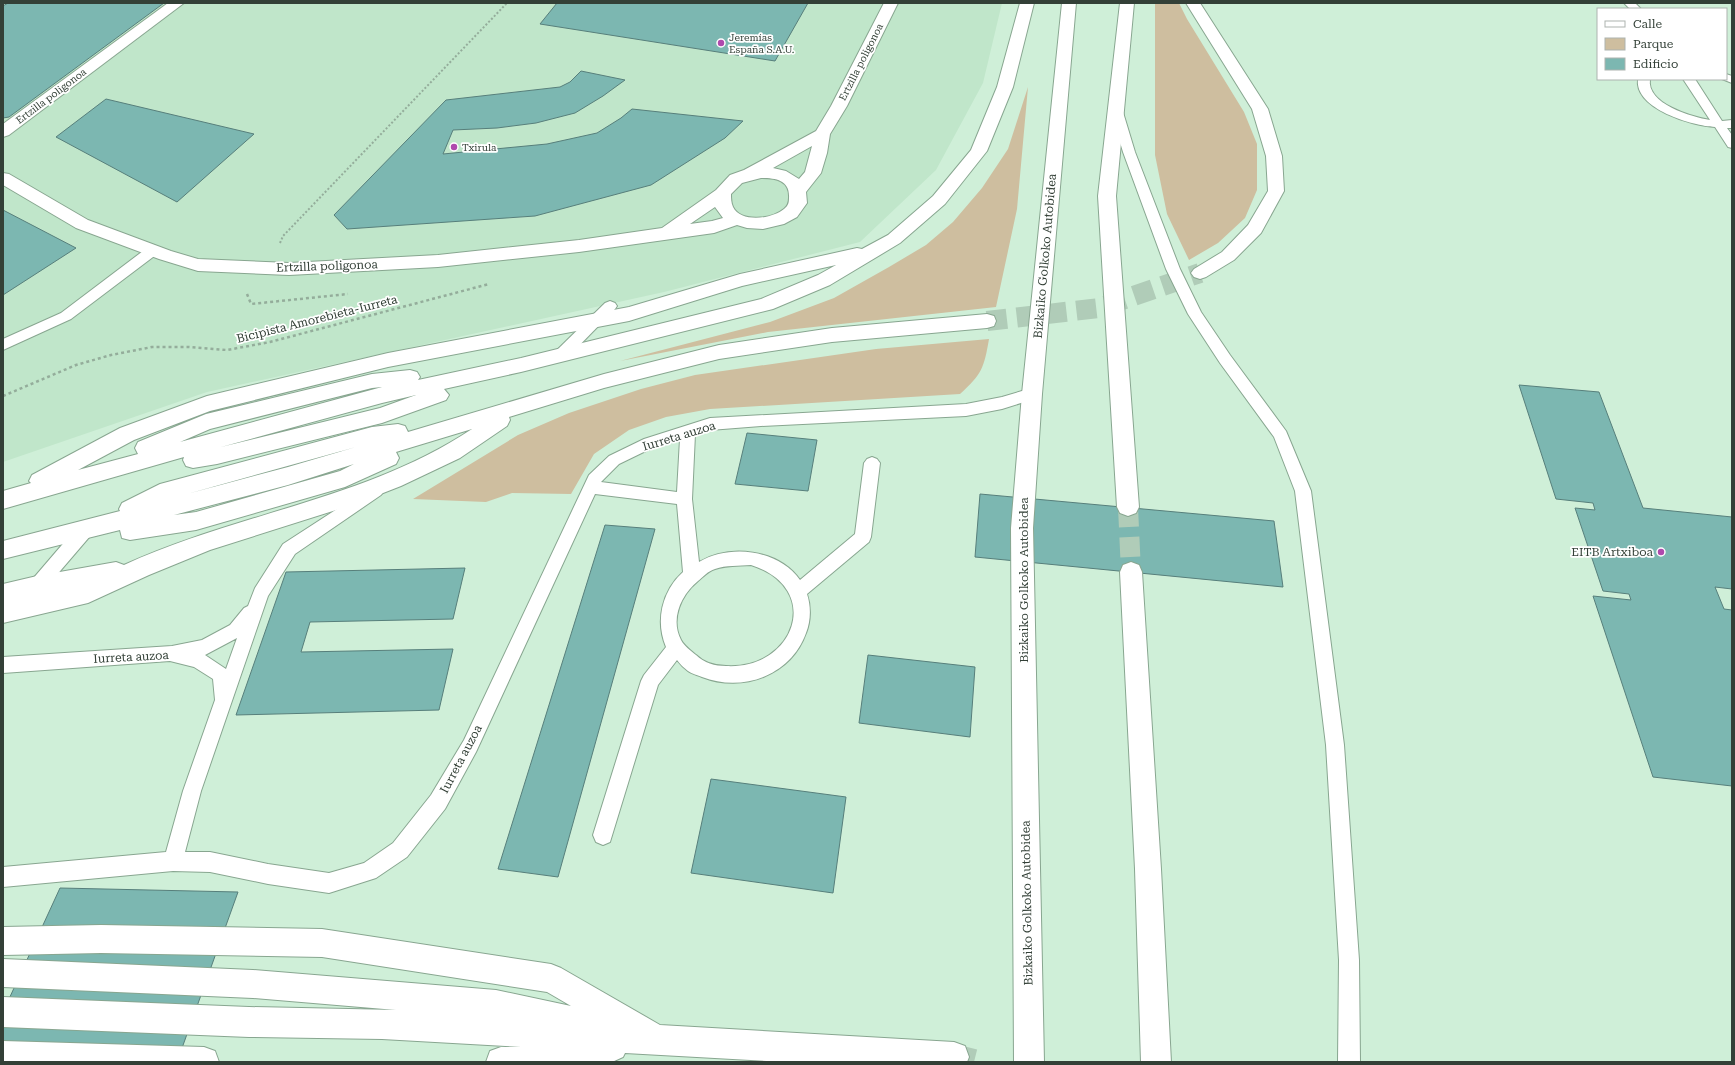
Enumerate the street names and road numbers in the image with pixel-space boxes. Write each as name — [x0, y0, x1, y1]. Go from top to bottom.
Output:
street label: Ertzilla poligonoa — [837, 21, 885, 102]
street label: Ertzilla poligonoa — [14, 66, 89, 126]
street label: Bizkaiko Golkoko Autobidea — [1031, 173, 1059, 339]
street label: Ertzilla poligonoa — [276, 257, 379, 275]
street label: Bicipista Amorebieta-Iurreta — [235, 292, 399, 346]
street label: Iurreta auzoa — [641, 418, 718, 454]
street label: Bizkaiko Golkoko Autobidea — [1017, 497, 1031, 663]
street label: Iurreta auzoa — [93, 648, 170, 666]
street label: Iurreta auzoa — [437, 722, 485, 796]
street label: Bizkaiko Golkoko Autobidea — [1019, 820, 1035, 986]

